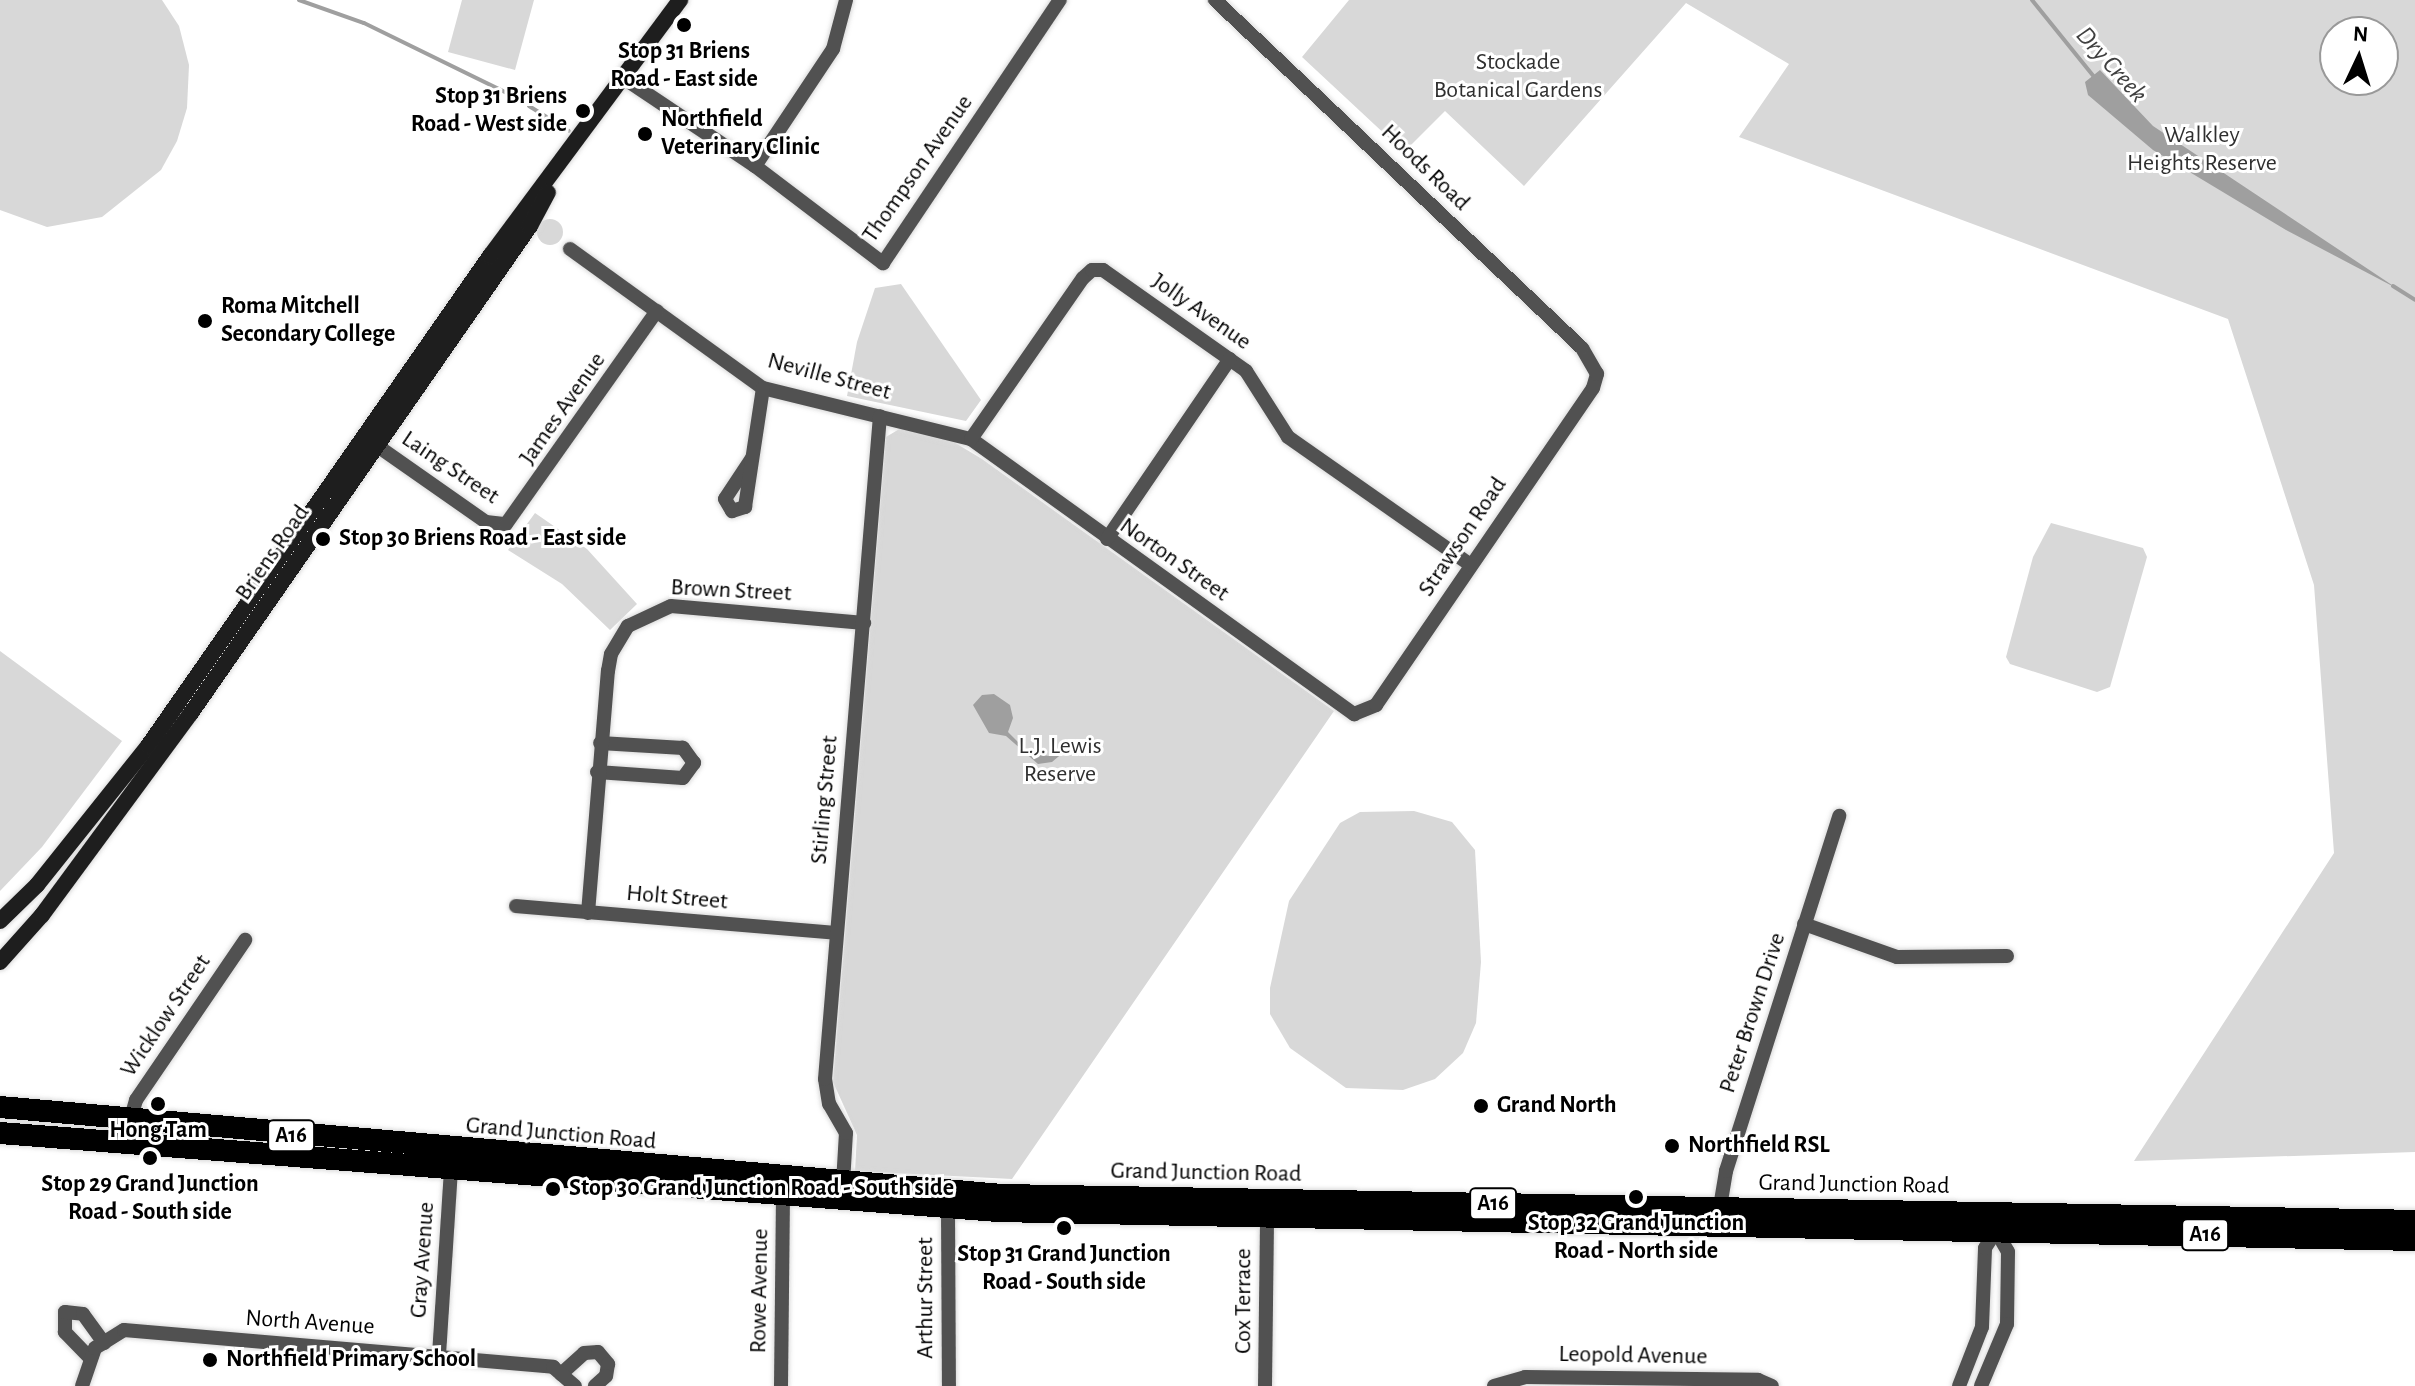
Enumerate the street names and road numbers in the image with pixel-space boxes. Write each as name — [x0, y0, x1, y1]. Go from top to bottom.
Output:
street label: Thompson Avenue — [856, 90, 980, 248]
street label: Hoods Road — [1375, 119, 1475, 217]
street label: Jolly Avenue — [1146, 267, 1256, 357]
street label: James Avenue — [514, 347, 612, 471]
street label: Neville Street — [764, 347, 894, 407]
street label: Laing Street — [396, 425, 504, 511]
street label: Strawson Road — [1412, 472, 1514, 602]
street label: Briens Road — [230, 500, 316, 606]
street label: Norton Street — [1114, 512, 1234, 608]
street label: Brown Street — [670, 573, 792, 609]
street label: Stirling Street — [805, 735, 845, 865]
street label: Holt Street — [625, 879, 729, 917]
street label: Peter Brown Drive — [1714, 929, 1792, 1097]
street label: Wicklow Street — [115, 949, 217, 1083]
street label: Grand Junction Road — [465, 1111, 657, 1157]
road number: A16 — [267, 1118, 315, 1154]
street label: Grand Junction Road — [1110, 1157, 1302, 1189]
street label: Grand Junction Road — [1758, 1169, 1950, 1201]
road number: A16 — [1469, 1186, 1517, 1222]
street label: Gray Avenue — [405, 1201, 441, 1319]
road number: A16 — [2181, 1217, 2229, 1253]
street label: Rowe Avenue — [745, 1228, 775, 1354]
street label: Arthur Street — [912, 1237, 940, 1359]
street label: Cox Terrace — [1230, 1248, 1258, 1354]
street label: North Avenue — [245, 1304, 375, 1342]
street label: Leopold Avenue — [1558, 1340, 1708, 1372]

